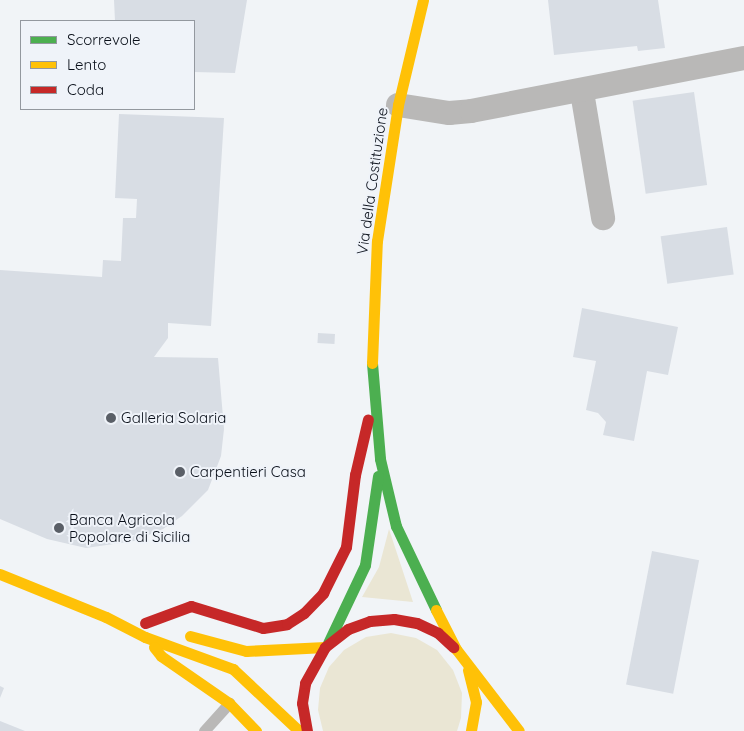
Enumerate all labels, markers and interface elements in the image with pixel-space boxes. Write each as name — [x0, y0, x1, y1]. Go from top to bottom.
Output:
legend — [20, 20, 195, 110]
text: Scorrevole — [67, 30, 141, 49]
text: Lento — [67, 55, 106, 74]
text: Coda — [67, 80, 104, 99]
street label: Via della Costituzione — [353, 106, 391, 256]
place label: Galleria Solaria — [121, 409, 226, 427]
marker: Galleria Solaria — [105, 412, 117, 424]
place label: Carpentieri Casa — [190, 463, 306, 481]
marker: Carpentieri Casa — [174, 466, 186, 478]
place label: Banca Agricola Popolare di Sicilia — [69, 510, 190, 545]
marker: Banca Agricola Popolare di Sicilia — [53, 522, 65, 534]

